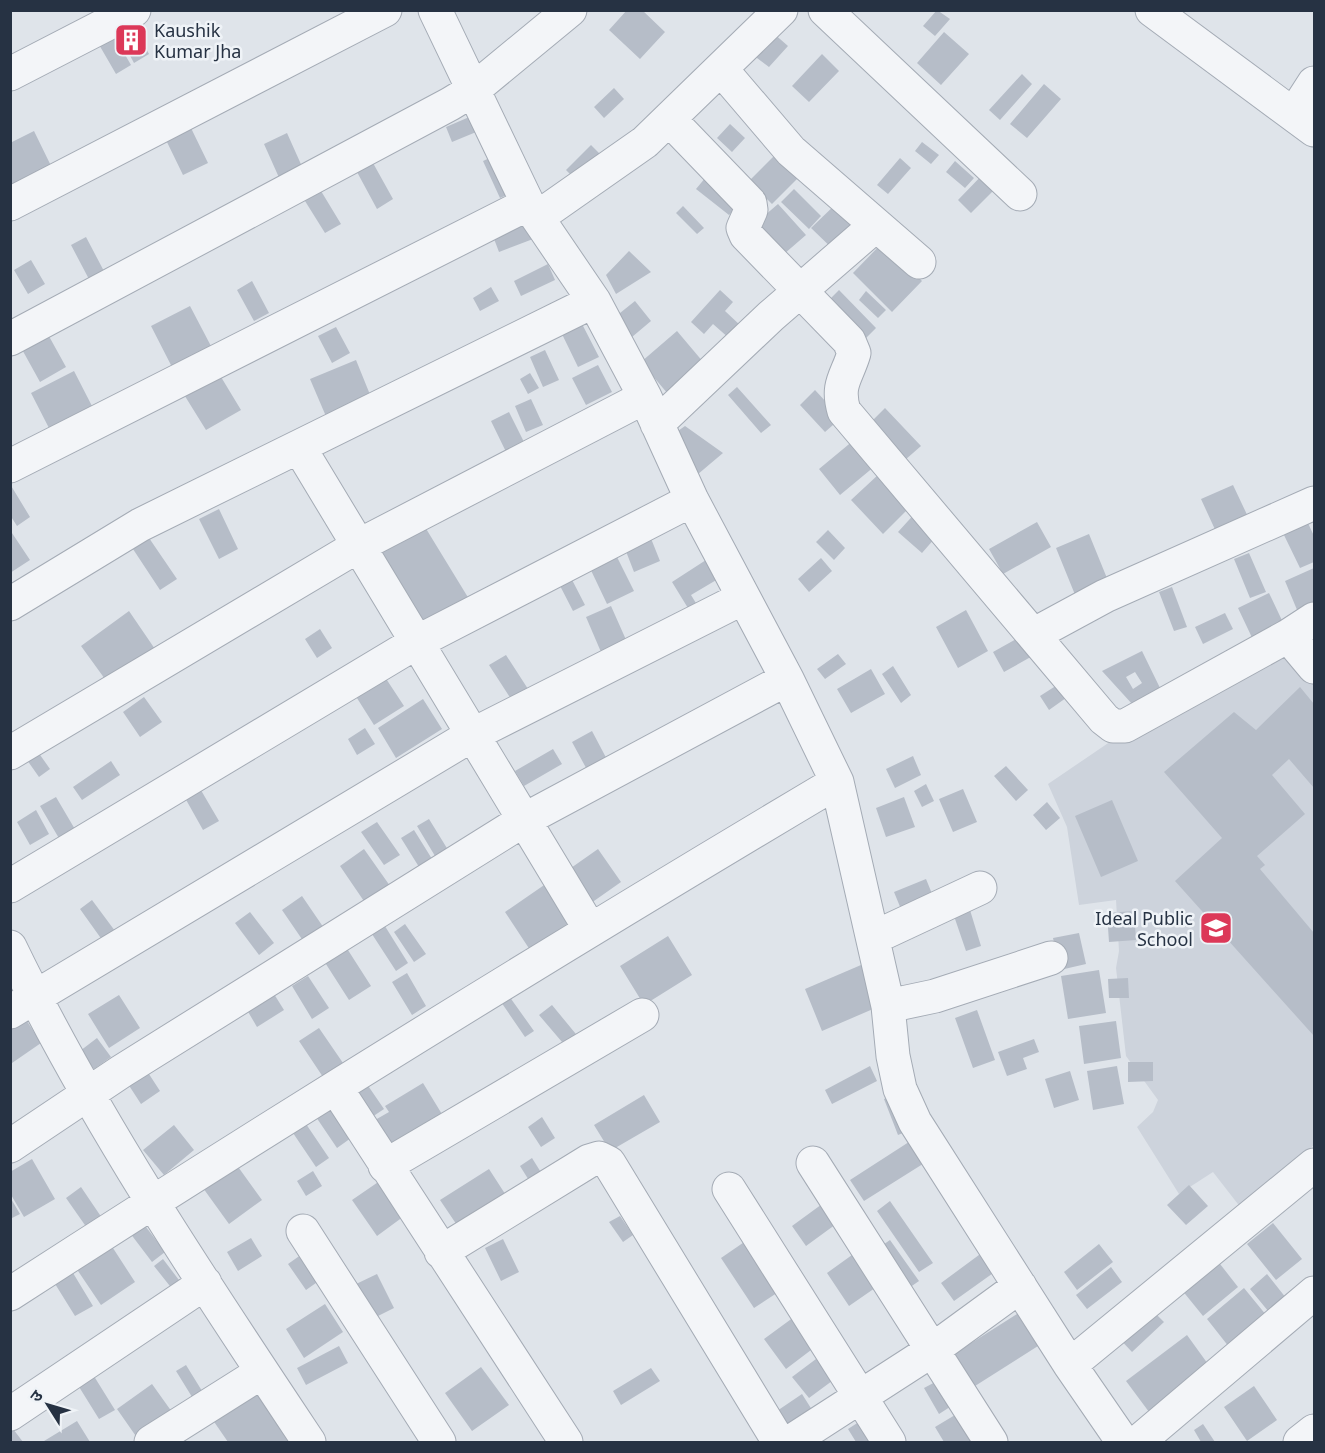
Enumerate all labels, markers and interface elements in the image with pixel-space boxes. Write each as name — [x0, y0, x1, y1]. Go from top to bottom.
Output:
place label: Kaushik Kumar Jha — [154, 18, 241, 63]
building icon: Kaushik Kumar Jha — [113, 22, 149, 58]
place label: Ideal Public School — [1095, 906, 1193, 951]
school or university icon: Ideal Public School — [1198, 910, 1234, 946]
north arrow — [18, 1375, 78, 1435]
text: उ — [24, 1385, 48, 1406]

